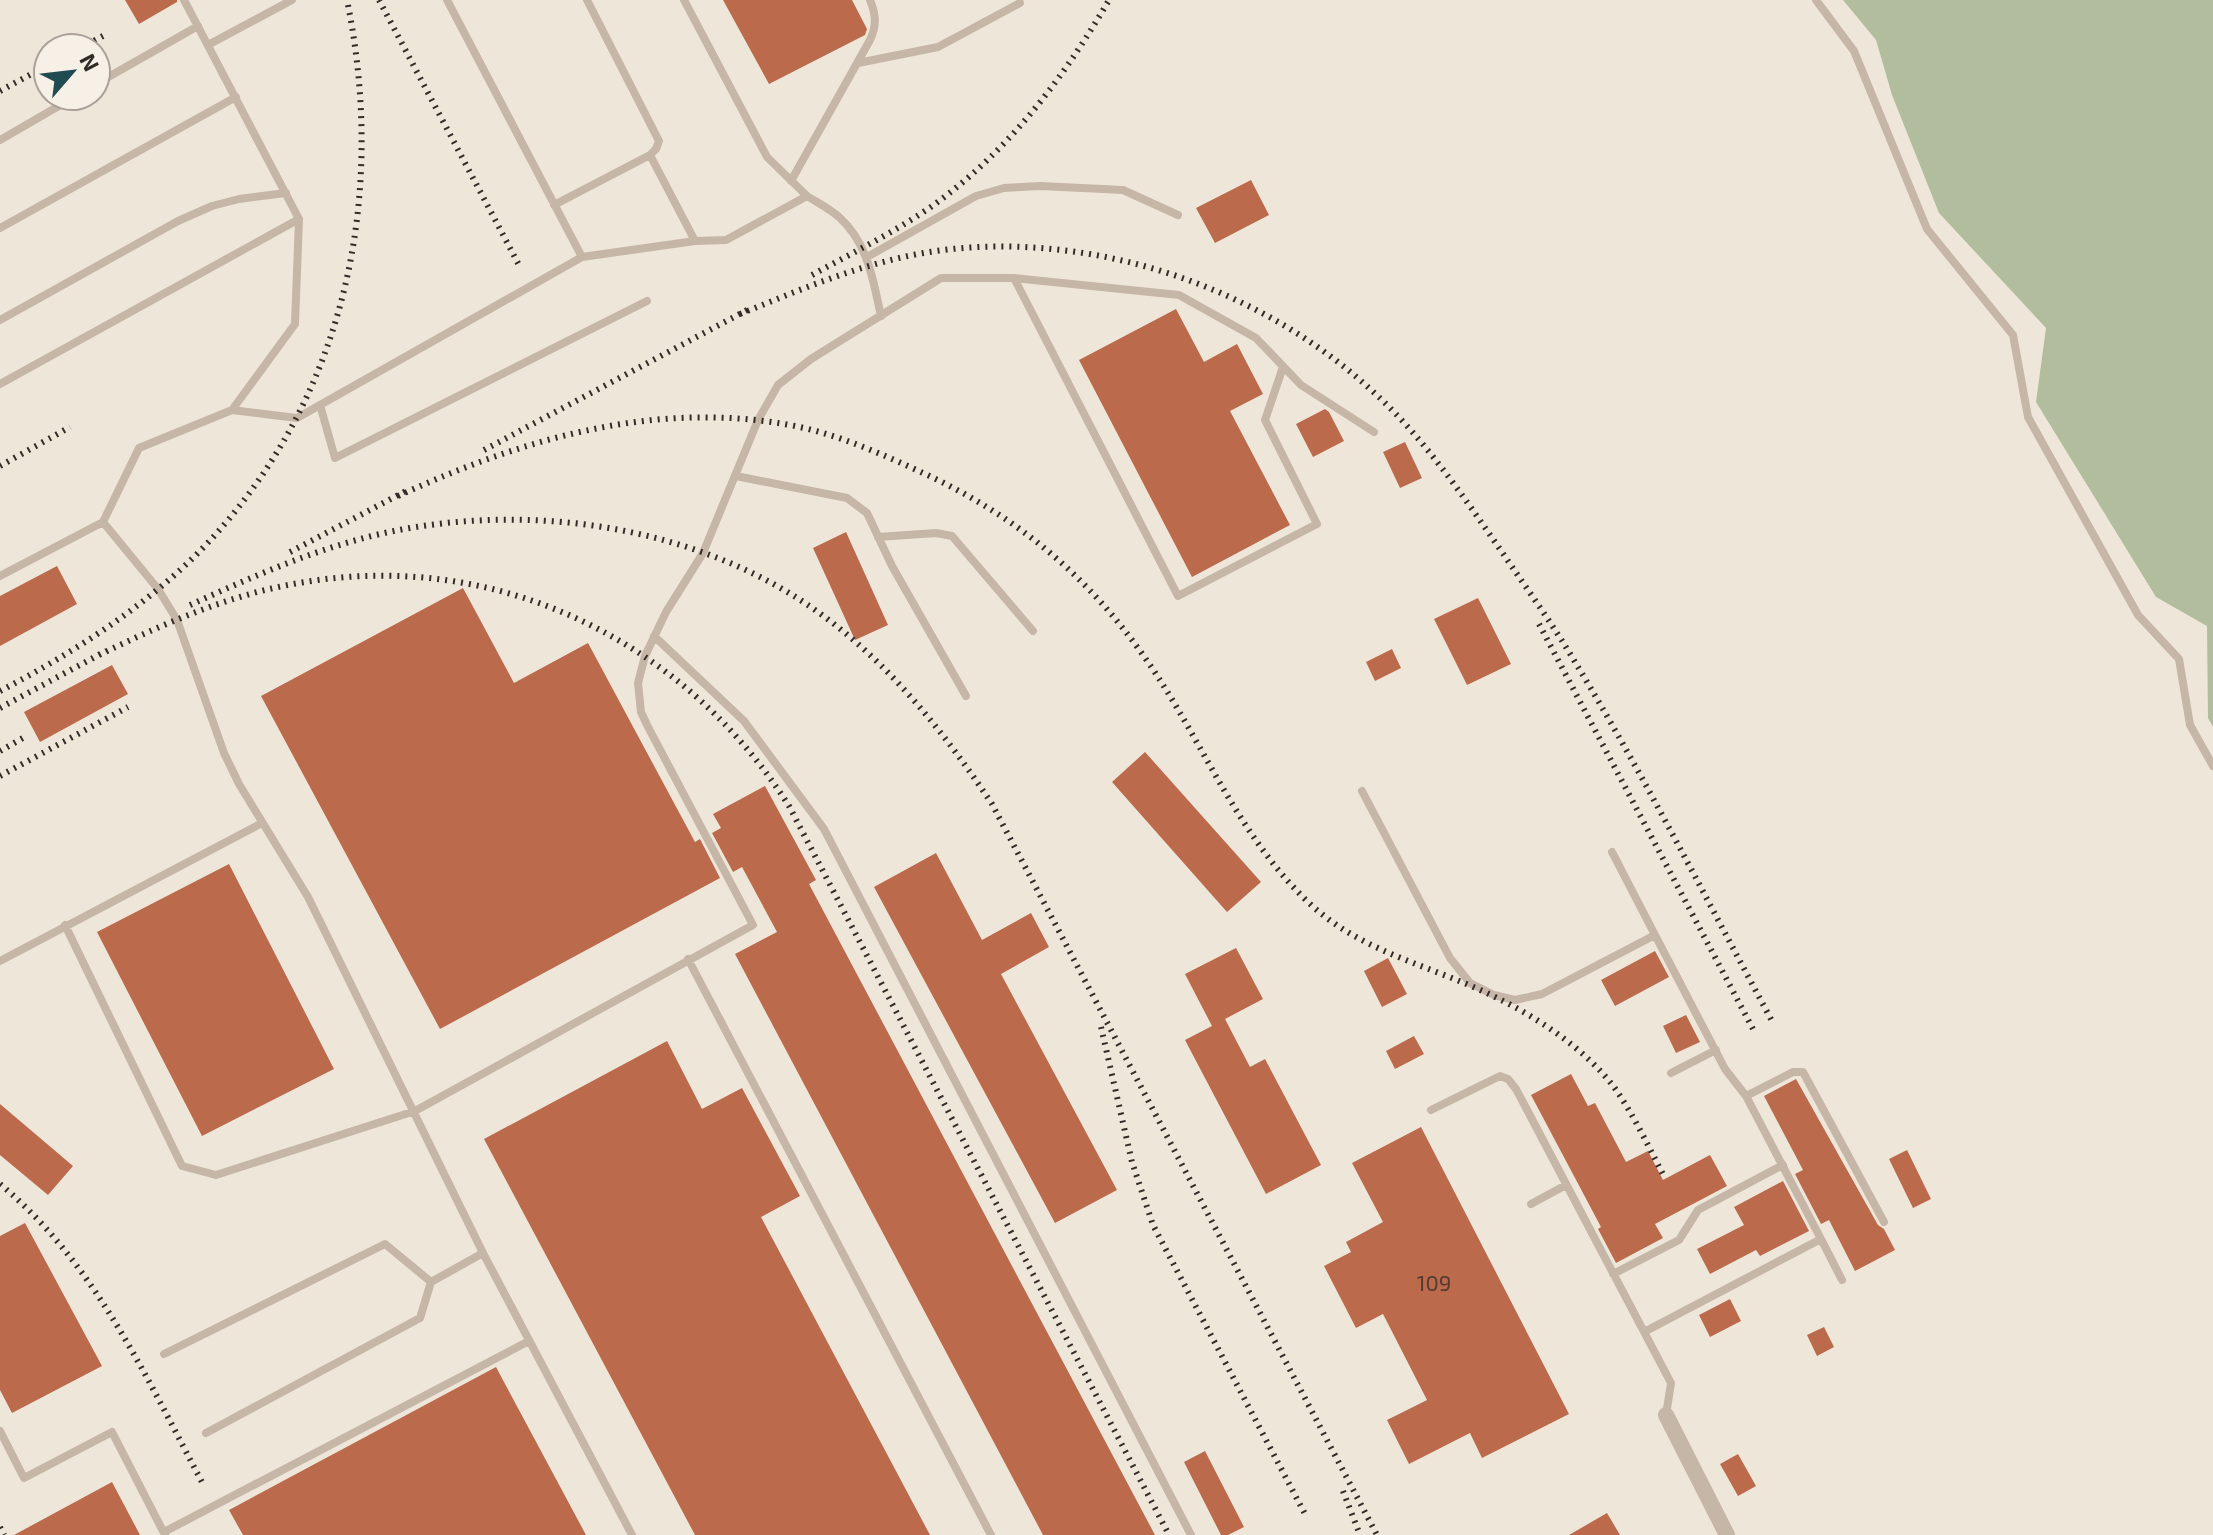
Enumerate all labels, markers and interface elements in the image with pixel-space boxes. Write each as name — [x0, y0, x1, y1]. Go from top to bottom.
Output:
north arrow — [32, 32, 112, 112]
text: N — [75, 49, 106, 75]
house number: 109 — [1417, 1269, 1451, 1295]

